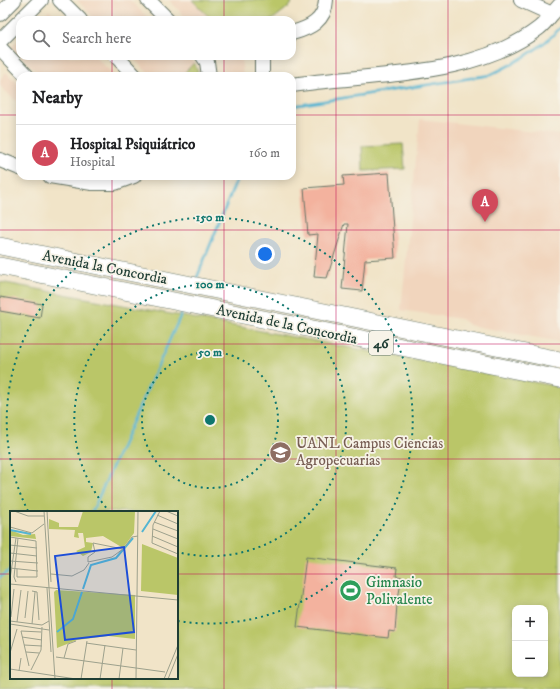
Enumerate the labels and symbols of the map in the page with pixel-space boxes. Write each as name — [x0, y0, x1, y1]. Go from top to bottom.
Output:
pin: A — [472, 189, 498, 222]
text: 150 m — [196, 210, 224, 225]
your location — [255, 244, 275, 264]
street label: Avenida la Concordia — [41, 246, 170, 289]
text: 100 m — [196, 277, 224, 292]
street label: Avenida de la Concordia — [215, 300, 360, 349]
road number: 46 — [369, 331, 393, 355]
text: 50 m — [197, 345, 222, 360]
centre of rings — [203, 413, 217, 427]
place label: UANL Campus Ciencias Agropecuarias — [296, 434, 443, 470]
school or university icon: UANL Campus Ciencias Agropecuarias — [267, 439, 293, 465]
inset map — [10, 511, 178, 679]
place label: Gimnasio Polivalente — [366, 573, 432, 609]
sports icon: Gimnasio Polivalente — [338, 578, 364, 604]

